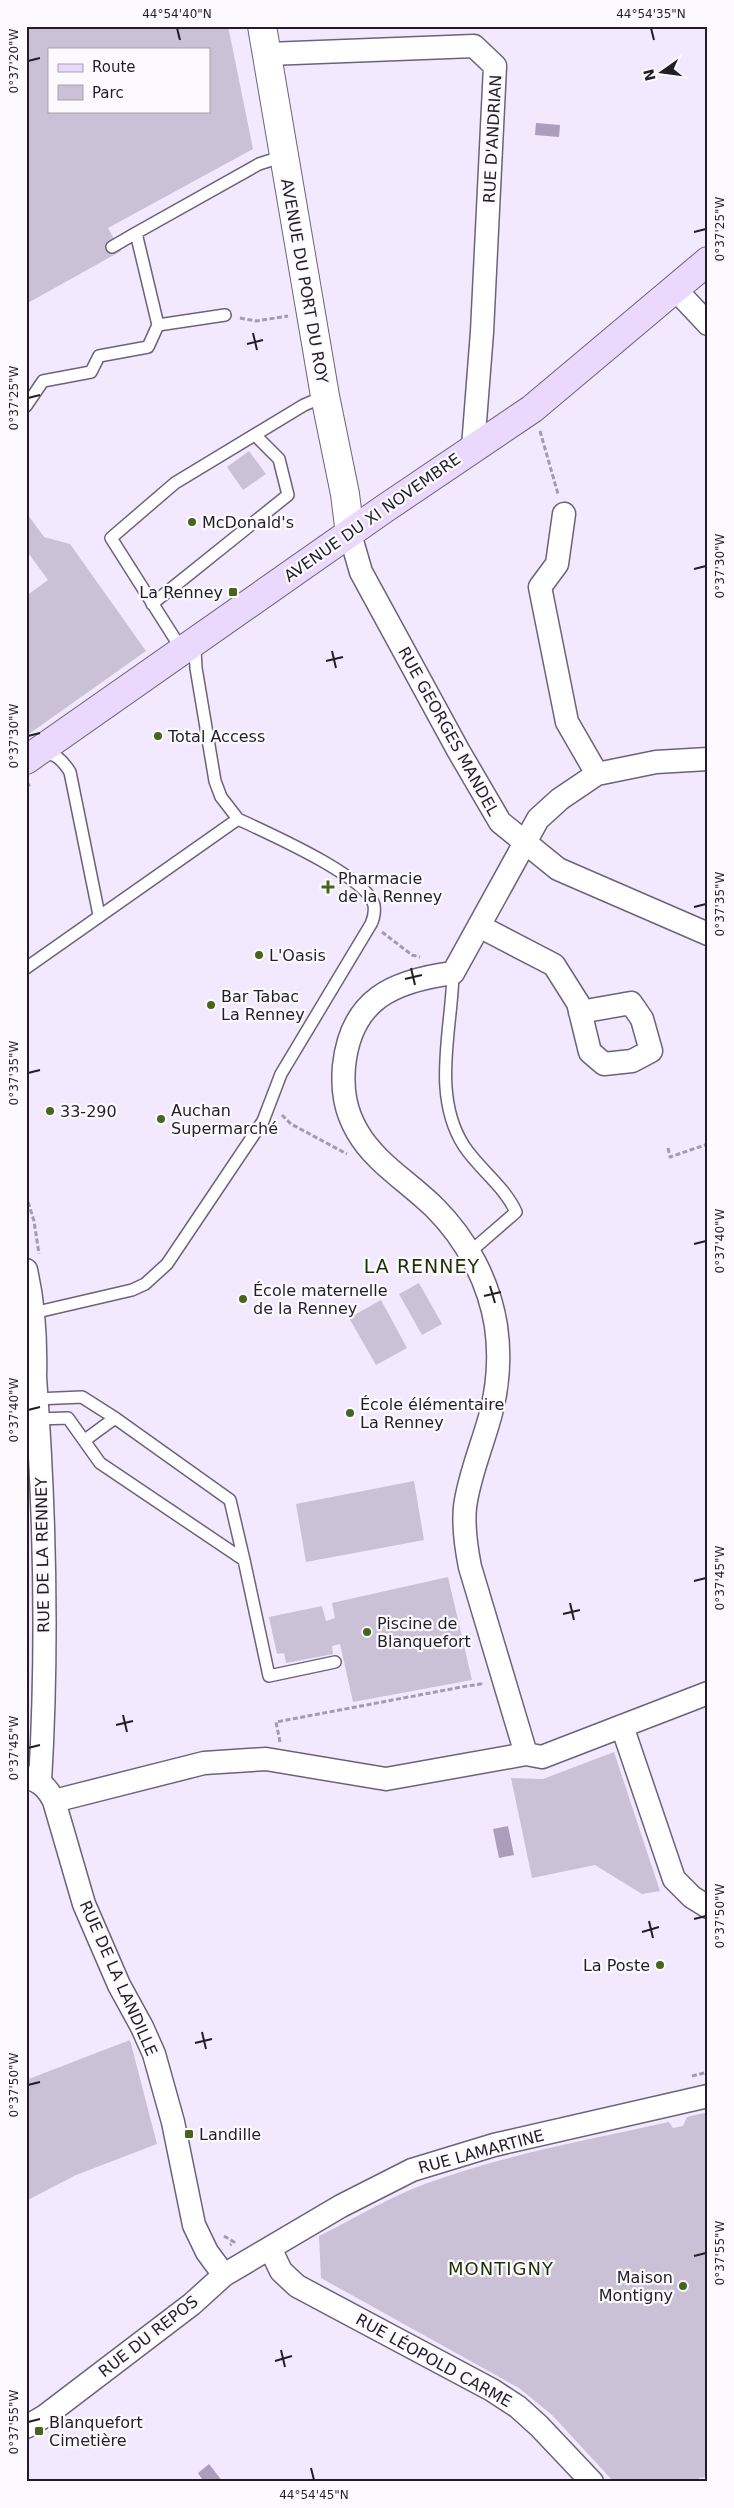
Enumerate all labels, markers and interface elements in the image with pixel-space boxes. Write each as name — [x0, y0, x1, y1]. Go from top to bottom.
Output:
text: 44°54'40"N — [142, 7, 212, 21]
text: 44°54'35"N — [616, 7, 686, 21]
text: 0°37'20"W — [7, 28, 21, 93]
legend — [48, 48, 210, 112]
north arrow — [636, 48, 686, 98]
text: Route — [92, 58, 136, 76]
text: N — [640, 68, 659, 83]
street label: RUE D'ANDRIAN — [480, 74, 505, 204]
text: Parc — [92, 84, 124, 102]
street label: AVENUE DU PORT DU ROY — [277, 177, 332, 385]
text: 0°37'25"W — [713, 196, 727, 261]
text: 0°37'25"W — [7, 365, 21, 430]
street label: AVENUE DU XI NOVEMBRE — [280, 449, 464, 586]
place label: McDonald's — [202, 513, 294, 532]
marker: McDonald's — [186, 516, 198, 528]
text: 0°37'30"W — [713, 533, 727, 598]
place label: La Renney — [139, 583, 223, 602]
marker: La Renney — [227, 586, 239, 598]
street label: RUE GEORGES MANDEL — [394, 644, 503, 819]
text: 0°37'30"W — [7, 703, 21, 768]
place label: Total Access — [167, 727, 265, 746]
marker: Total Access — [152, 730, 164, 742]
place label: Pharmacie de la Renney — [338, 869, 442, 906]
text: 0°37'35"W — [713, 871, 727, 936]
marker: Pharmacie de la Renney — [322, 881, 334, 893]
place label: L'Oasis — [269, 946, 326, 965]
marker: L'Oasis — [253, 949, 265, 961]
place label: Bar Tabac La Renney — [221, 987, 305, 1024]
marker: Bar Tabac La Renney — [205, 999, 217, 1011]
text: 0°37'35"W — [7, 1040, 21, 1105]
place label: Auchan Supermarché — [171, 1101, 278, 1138]
place label: 33-290 — [60, 1102, 117, 1121]
marker: 33-290 — [44, 1105, 56, 1117]
marker: Auchan Supermarché — [155, 1113, 167, 1125]
text: 0°37'40"W — [713, 1208, 727, 1273]
district label: LA RENNEY — [364, 1255, 480, 1277]
place label: École maternelle de la Renney — [253, 1281, 388, 1318]
marker: École maternelle de la Renney — [237, 1293, 249, 1305]
text: 0°37'40"W — [7, 1377, 21, 1442]
place label: École élémentaire La Renney — [360, 1395, 504, 1432]
marker: École élémentaire La Renney — [344, 1407, 356, 1419]
street label: RUE DE LA RENNEY — [32, 1477, 53, 1633]
text: 0°37'45"W — [713, 1545, 727, 1610]
place label: Piscine de Blanquefort — [377, 1614, 471, 1651]
marker: Piscine de Blanquefort — [361, 1626, 373, 1638]
text: 0°37'45"W — [7, 1715, 21, 1780]
text: 0°37'50"W — [713, 1883, 727, 1948]
street label: RUE DE LA LANDILLE — [76, 1898, 161, 2059]
place label: La Poste — [583, 1956, 650, 1975]
marker: La Poste — [654, 1959, 666, 1971]
text: 0°37'50"W — [7, 2052, 21, 2117]
place label: Landille — [199, 2125, 261, 2144]
street label: RUE LAMARTINE — [416, 2126, 546, 2177]
marker: Landille — [183, 2128, 195, 2140]
text: 0°37'55"W — [713, 2220, 727, 2285]
district label: MONTIGNY — [448, 2258, 554, 2279]
place label: Maison Montigny — [599, 2268, 673, 2305]
marker: Maison Montigny — [677, 2280, 689, 2292]
street label: RUE DU REPOS — [95, 2292, 202, 2381]
street label: RUE LÉOPOLD CARME — [352, 2310, 515, 2411]
text: 0°37'55"W — [7, 2389, 21, 2454]
place label: Blanquefort Cimetière — [49, 2413, 143, 2450]
marker: Blanquefort Cimetière — [33, 2425, 45, 2437]
text: 44°54'45"N — [279, 2488, 349, 2502]

